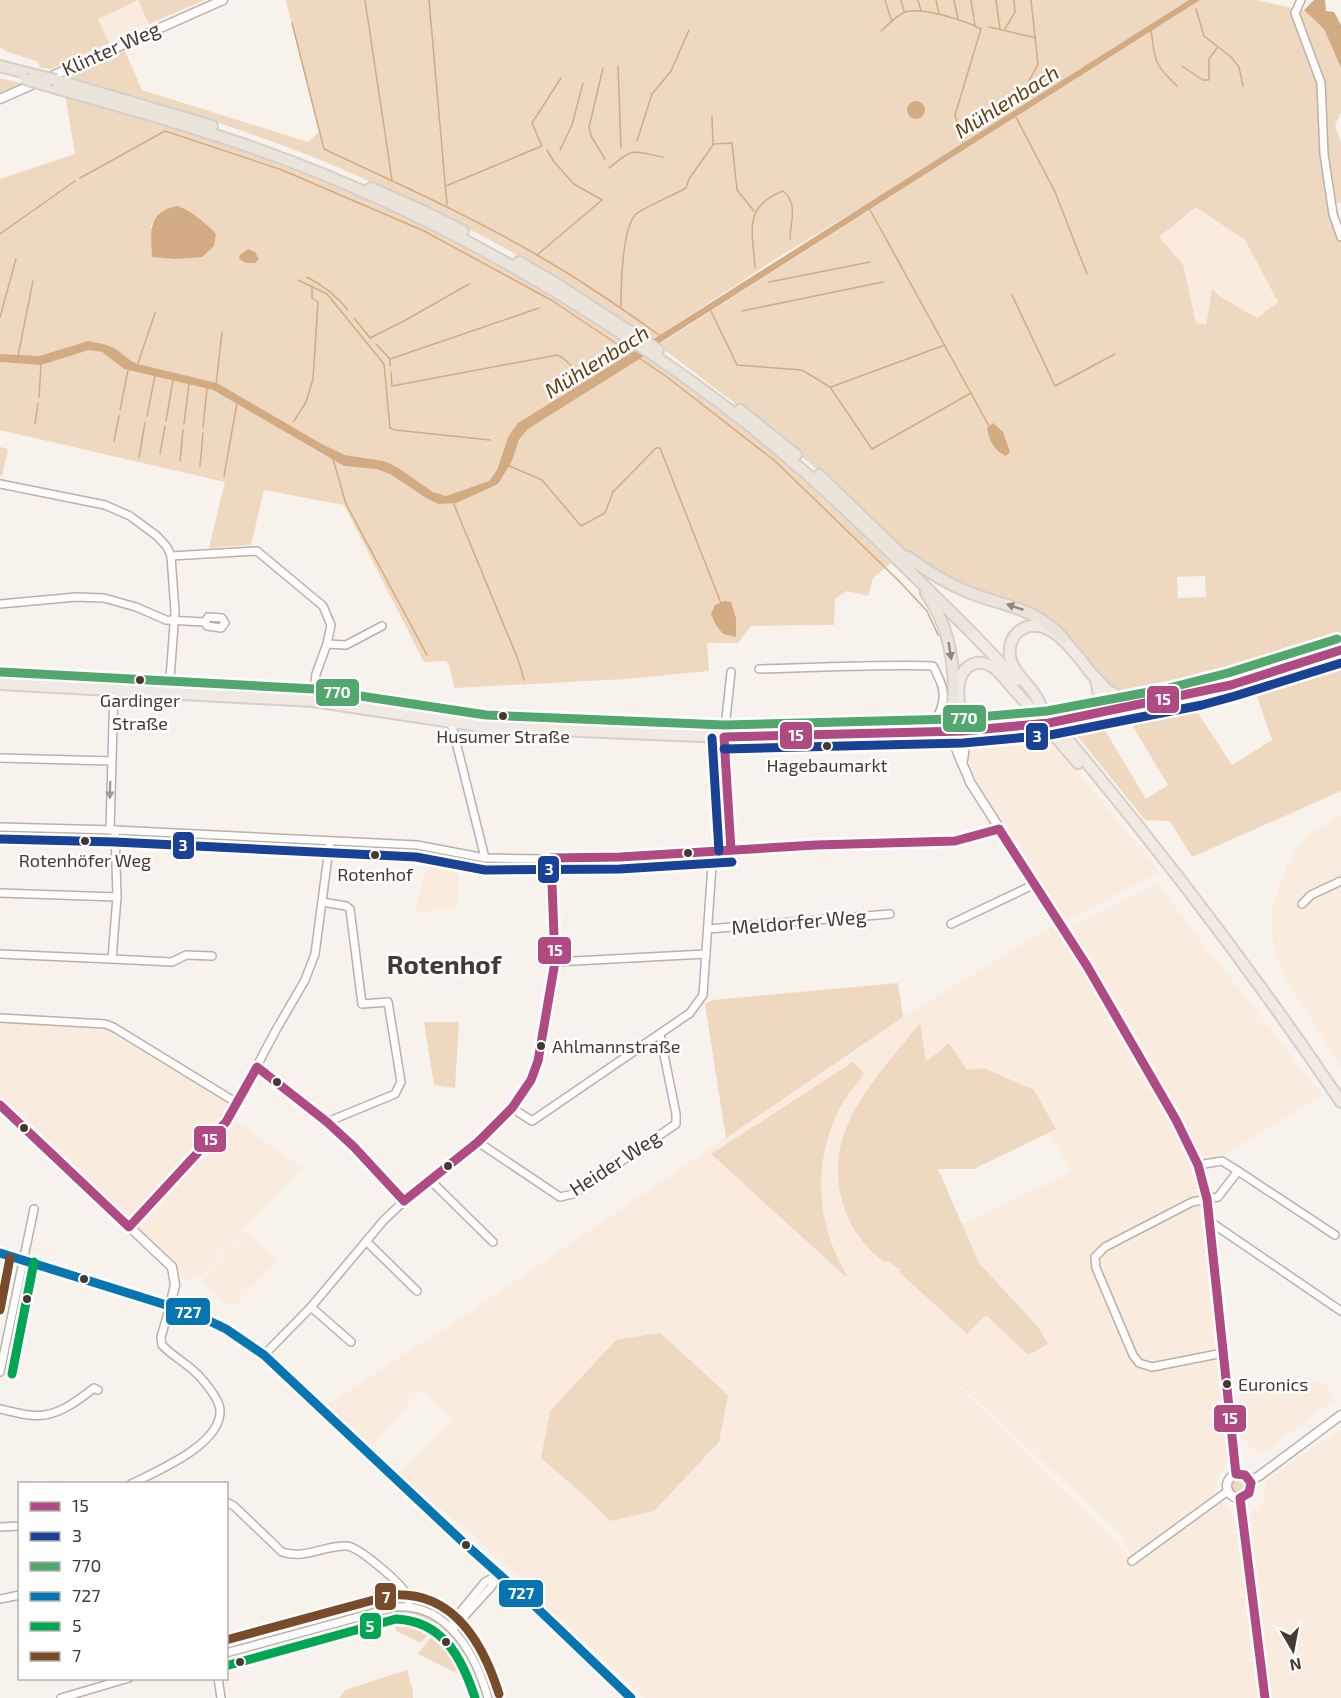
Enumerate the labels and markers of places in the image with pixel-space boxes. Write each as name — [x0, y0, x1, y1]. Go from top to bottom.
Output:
marker: Gardinger Straße — [134, 674, 146, 686]
place label: Gardinger Straße — [100, 689, 180, 734]
marker: Husumer Straße — [497, 710, 509, 722]
place label: Husumer Straße — [436, 725, 570, 747]
marker: Hagebaumarkt — [821, 740, 833, 752]
place label: Hagebaumarkt — [767, 754, 888, 776]
marker: Rotenhöfer Weg — [79, 835, 91, 847]
unlabelled marker — [682, 847, 694, 859]
place label: Rotenhöfer Weg — [19, 849, 151, 871]
marker: Rotenhof — [369, 849, 381, 861]
place label: Rotenhof — [337, 863, 414, 885]
place label: Ahlmannstraße — [552, 1035, 680, 1057]
marker: Ahlmannstraße — [535, 1040, 547, 1052]
unlabelled marker — [271, 1076, 283, 1088]
unlabelled marker — [18, 1122, 30, 1134]
unlabelled marker — [442, 1160, 454, 1172]
unlabelled marker — [78, 1273, 90, 1285]
unlabelled marker — [21, 1293, 33, 1305]
place label: Euronics — [1238, 1373, 1308, 1395]
marker: Euronics — [1221, 1378, 1233, 1390]
unlabelled marker — [460, 1539, 472, 1551]
unlabelled marker — [440, 1636, 452, 1648]
unlabelled marker — [234, 1656, 246, 1668]

